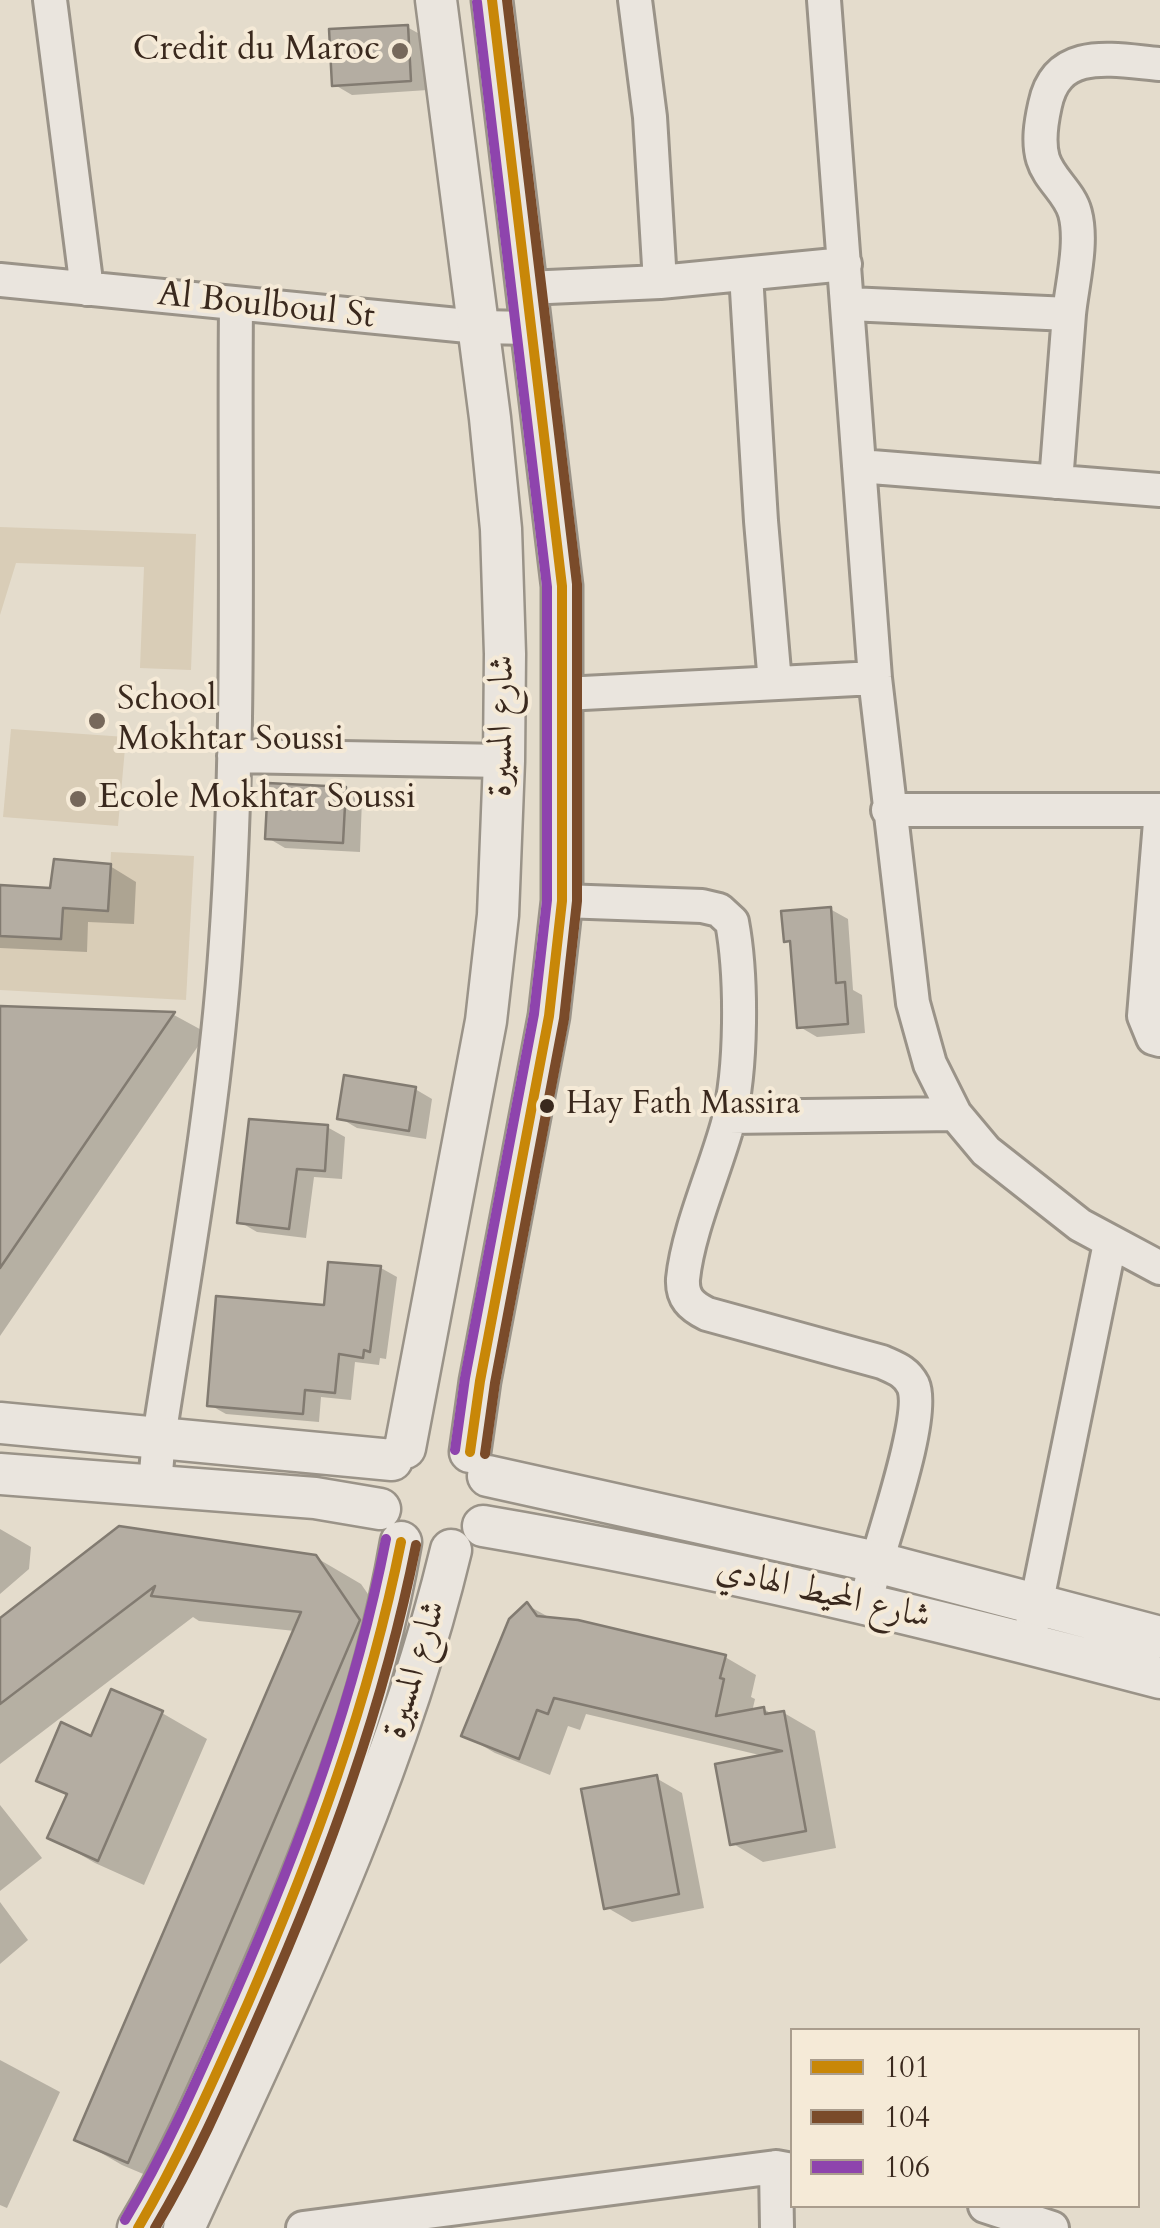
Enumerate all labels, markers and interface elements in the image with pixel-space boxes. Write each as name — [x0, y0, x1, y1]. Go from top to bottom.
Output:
place label: Credit du Maroc — [133, 30, 380, 72]
marker: Credit du Maroc — [389, 40, 411, 62]
street label: Al Boulboul St — [155, 275, 377, 339]
street label: شارع المسيرة — [481, 655, 525, 797]
place label: School Mokhtar Soussi — [117, 680, 344, 762]
marker: School Mokhtar Soussi — [86, 710, 108, 732]
place label: Ecole Mokhtar Soussi — [98, 778, 416, 820]
marker: Ecole Mokhtar Soussi — [67, 788, 89, 810]
place label: Hay Fath Massira — [566, 1087, 800, 1125]
marker: Hay Fath Massira — [537, 1096, 557, 1116]
street label: شارع المحيط الهادي — [712, 1550, 934, 1640]
street label: شارع المسيرة — [375, 1596, 457, 1744]
legend — [790, 2028, 1140, 2208]
text: 101 — [884, 2047, 930, 2088]
text: 104 — [884, 2097, 930, 2138]
text: 106 — [884, 2147, 930, 2188]

